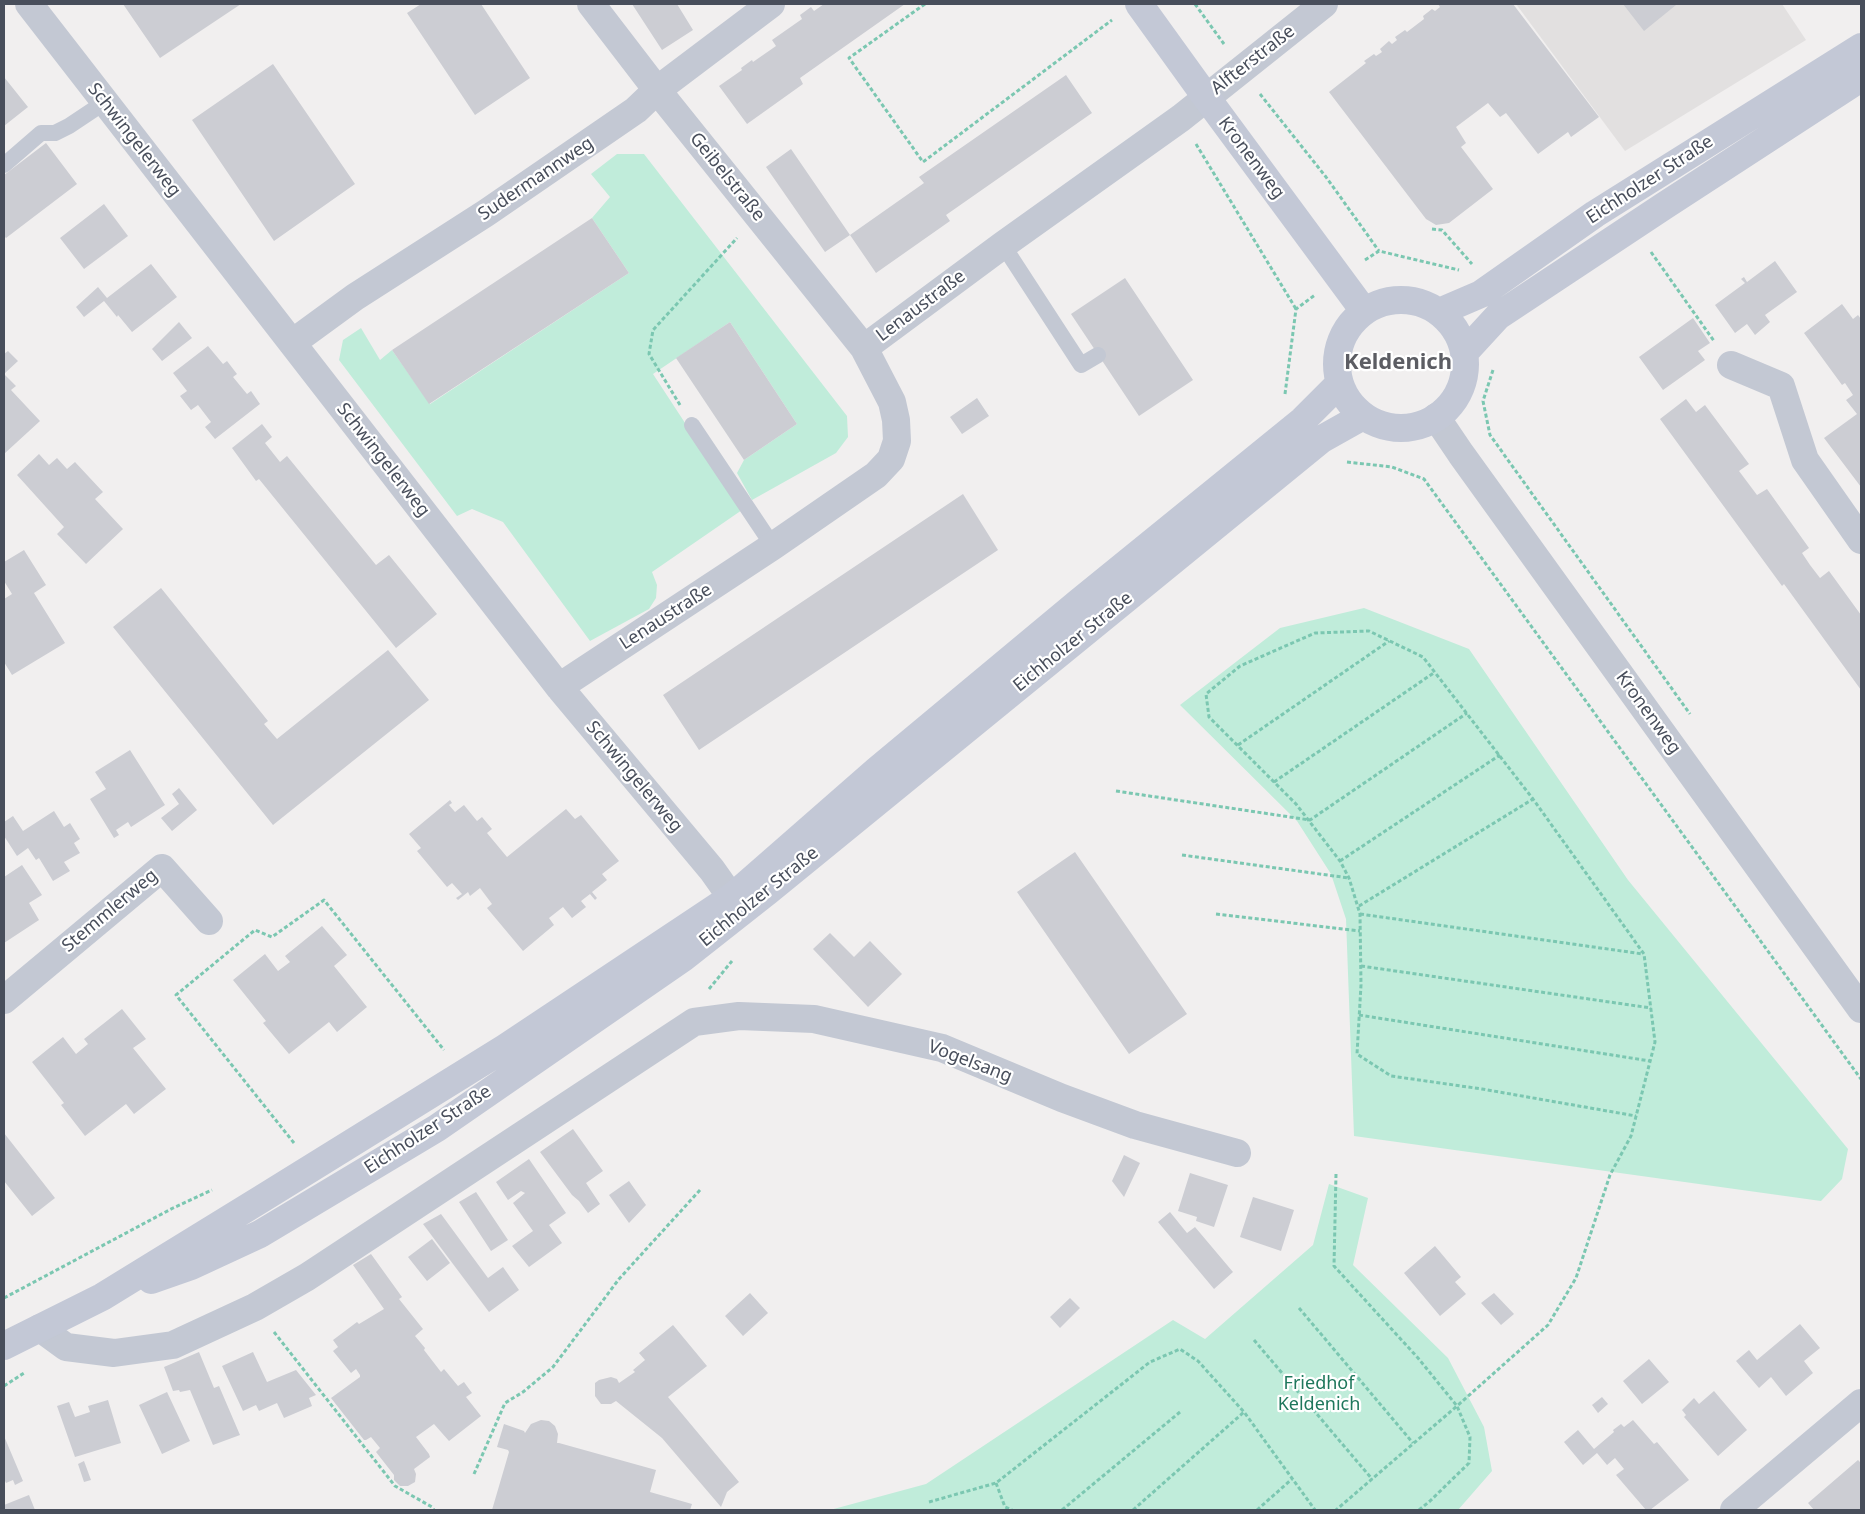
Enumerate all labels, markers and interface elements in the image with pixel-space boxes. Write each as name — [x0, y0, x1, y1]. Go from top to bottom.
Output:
street label: Alfterstraße — [1207, 21, 1299, 99]
street label: Schwingelerweg — [83, 79, 185, 201]
street label: Kronenweg — [1213, 113, 1289, 203]
street label: Geibelstraße — [685, 128, 769, 226]
street label: Eichholzer Straße — [1583, 131, 1717, 229]
street label: Sudermannweg — [474, 133, 598, 225]
street label: Lenaustraße — [872, 266, 970, 346]
district label: Keldenich — [1344, 350, 1452, 376]
street label: Schwingelerweg — [332, 399, 434, 521]
street label: Lenaustraße — [616, 579, 716, 655]
street label: Eichholzer Straße — [1009, 587, 1137, 697]
street label: Kronenweg — [1611, 667, 1685, 759]
street label: Schwingelerweg — [581, 717, 687, 837]
street label: Eichholzer Straße — [695, 842, 823, 952]
street label: Stemmlerweg — [58, 865, 162, 957]
street label: Vogelsang — [925, 1036, 1015, 1088]
street label: Eichholzer Straße — [361, 1081, 495, 1179]
park label: Friedhof Keldenich — [1278, 1373, 1360, 1416]

